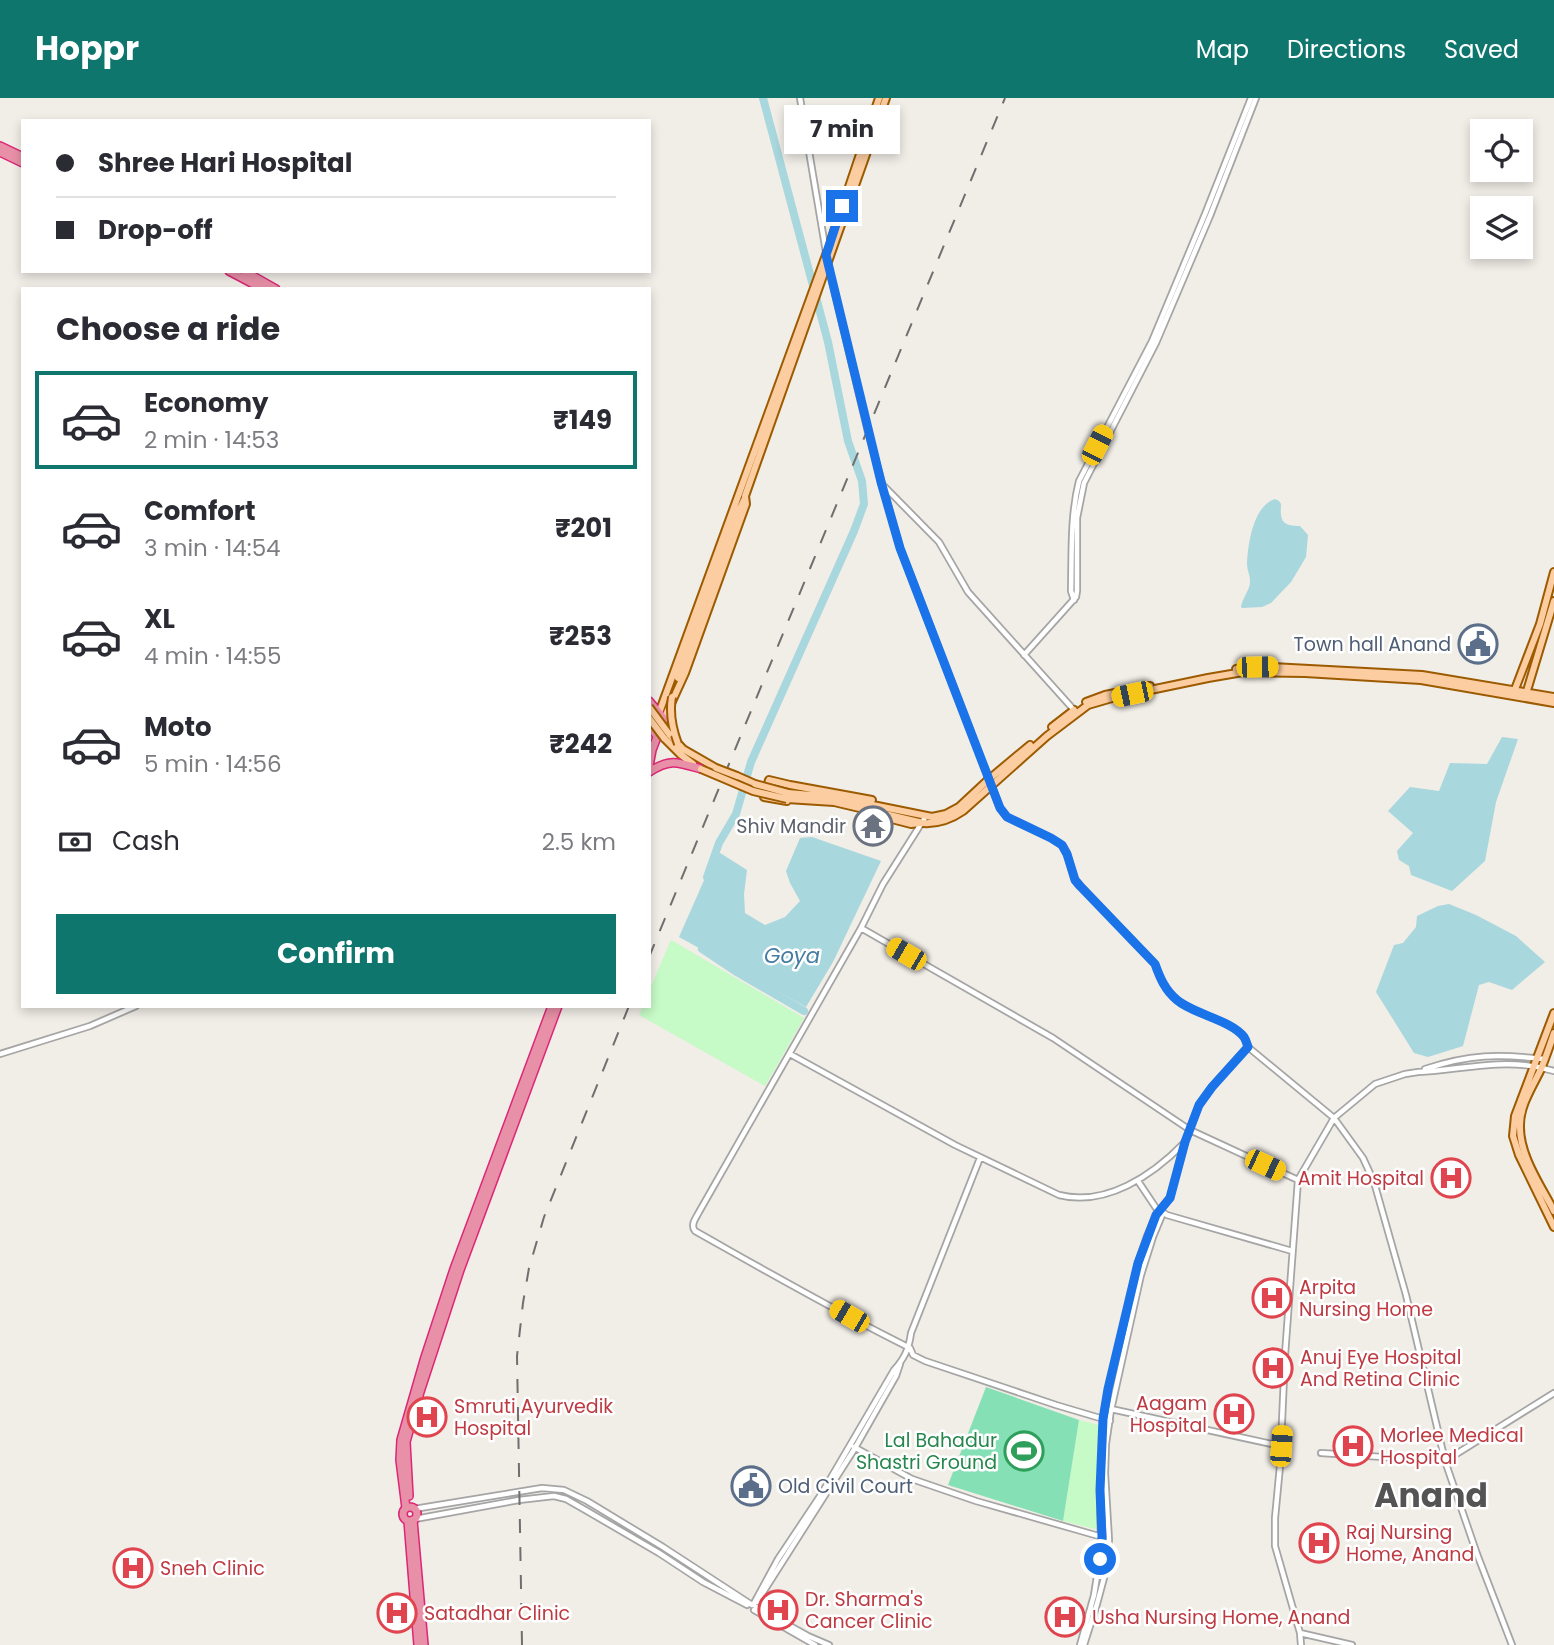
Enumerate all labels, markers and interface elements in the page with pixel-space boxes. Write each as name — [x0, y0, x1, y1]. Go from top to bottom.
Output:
text: Hoppr — [35, 25, 139, 72]
text: Map — [1196, 33, 1249, 66]
text: Directions — [1287, 33, 1406, 66]
text: Saved — [1444, 33, 1519, 66]
callout: 7 min — [784, 105, 900, 154]
text: 7 min — [810, 113, 874, 145]
map controls — [1470, 119, 1533, 259]
button: locate — [1470, 119, 1533, 182]
text: Shree Hari Hospital — [98, 145, 352, 181]
route end — [826, 190, 858, 222]
button: layers — [1470, 196, 1533, 259]
text: Drop-off — [98, 212, 213, 248]
text: Choose a ride — [56, 306, 280, 351]
text: Economy — [144, 385, 268, 421]
icon: car — [60, 389, 123, 452]
text: ₹149 — [553, 402, 612, 438]
car — [1079, 422, 1116, 468]
text: 2 min · 14:53 — [144, 424, 279, 456]
text: Comfort — [144, 493, 256, 529]
icon: car — [60, 497, 123, 560]
text: ₹201 — [555, 510, 612, 546]
text: 3 min · 14:54 — [144, 532, 281, 564]
text: XL — [144, 601, 175, 637]
icon: car — [60, 605, 123, 668]
text: ₹253 — [549, 618, 612, 654]
public building icon: Town hall Anand — [1457, 623, 1499, 665]
place label: Town hall Anand — [1294, 631, 1451, 658]
text: 4 min · 14:55 — [144, 640, 281, 672]
car — [1236, 656, 1279, 678]
car — [1110, 679, 1155, 709]
text: Moto — [144, 709, 212, 745]
icon: car — [60, 713, 123, 776]
text: ₹242 — [549, 726, 612, 762]
text: 5 min · 14:56 — [144, 748, 282, 780]
temple icon: Shiv Mandir — [852, 805, 894, 847]
place label: Shiv Mandir — [736, 813, 846, 840]
icon: cash — [56, 823, 94, 861]
text: Cash — [112, 823, 180, 859]
text: 2.5 km — [542, 826, 616, 858]
button: Confirm — [56, 914, 616, 994]
car — [883, 934, 930, 974]
water label: Goya — [764, 941, 820, 970]
car — [1242, 1147, 1289, 1183]
hospital icon: Amit Hospital — [1430, 1157, 1472, 1199]
place label: Amit Hospital — [1298, 1165, 1424, 1192]
place label: Arpita Nursing Home — [1299, 1274, 1433, 1323]
hospital icon: Arpita Nursing Home — [1251, 1277, 1293, 1319]
car — [826, 1296, 873, 1336]
place label: Anuj Eye Hospital And Retina Clinic — [1300, 1344, 1461, 1393]
hospital icon: Anuj Eye Hospital And Retina Clinic — [1252, 1347, 1294, 1389]
place label: Aagam Hospital — [1130, 1390, 1207, 1439]
place label: Smruti Ayurvedik Hospital — [454, 1393, 613, 1442]
hospital icon: Aagam Hospital — [1213, 1393, 1255, 1435]
hospital icon: Smruti Ayurvedik Hospital — [406, 1396, 448, 1438]
place label: Morlee Medical Hospital — [1380, 1422, 1524, 1471]
car — [1270, 1424, 1293, 1468]
hospital icon: Morlee Medical Hospital — [1332, 1425, 1374, 1467]
place label: Lal Bahadur Shastri Ground — [856, 1427, 997, 1476]
sports icon: Lal Bahadur Shastri Ground — [1003, 1430, 1045, 1472]
public building icon: Old Civil Court — [730, 1465, 772, 1507]
district label: Anand — [1374, 1472, 1488, 1519]
place label: Old Civil Court — [778, 1473, 913, 1500]
place label: Raj Nursing Home, Anand — [1346, 1519, 1474, 1568]
hospital icon: Raj Nursing Home, Anand — [1298, 1522, 1340, 1564]
route start — [1084, 1543, 1116, 1575]
hospital icon: Sneh Clinic — [112, 1547, 154, 1589]
place label: Sneh Clinic — [160, 1555, 265, 1582]
place label: Dr. Sharma's Cancer Clinic — [805, 1586, 933, 1635]
hospital icon: Dr. Sharma's Cancer Clinic — [757, 1589, 799, 1631]
hospital icon: Satadhar Clinic — [376, 1592, 418, 1634]
hospital icon: Usha Nursing Home, Anand — [1044, 1596, 1086, 1638]
place label: Satadhar Clinic — [424, 1600, 570, 1627]
place label: Usha Nursing Home, Anand — [1092, 1604, 1350, 1631]

